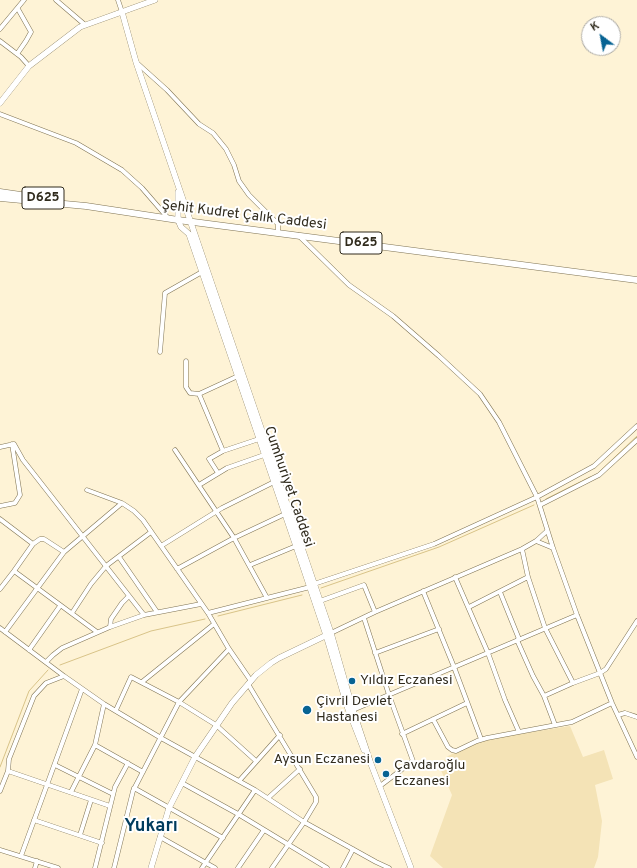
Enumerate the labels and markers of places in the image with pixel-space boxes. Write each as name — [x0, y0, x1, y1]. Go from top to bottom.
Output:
place label: Yıldız Eczanesi — [360, 673, 452, 689]
marker: Yıldız Eczanesi — [347, 676, 357, 686]
place label: Çivril Devlet Hastanesi — [316, 694, 392, 726]
marker: Çivril Devlet Hastanesi — [301, 704, 313, 716]
place label: Aysun Eczanesi — [274, 752, 370, 768]
marker: Aysun Eczanesi — [373, 755, 383, 765]
place label: Çavdaroğlu Eczanesi — [394, 758, 465, 790]
marker: Çavdaroğlu Eczanesi — [381, 769, 391, 779]

